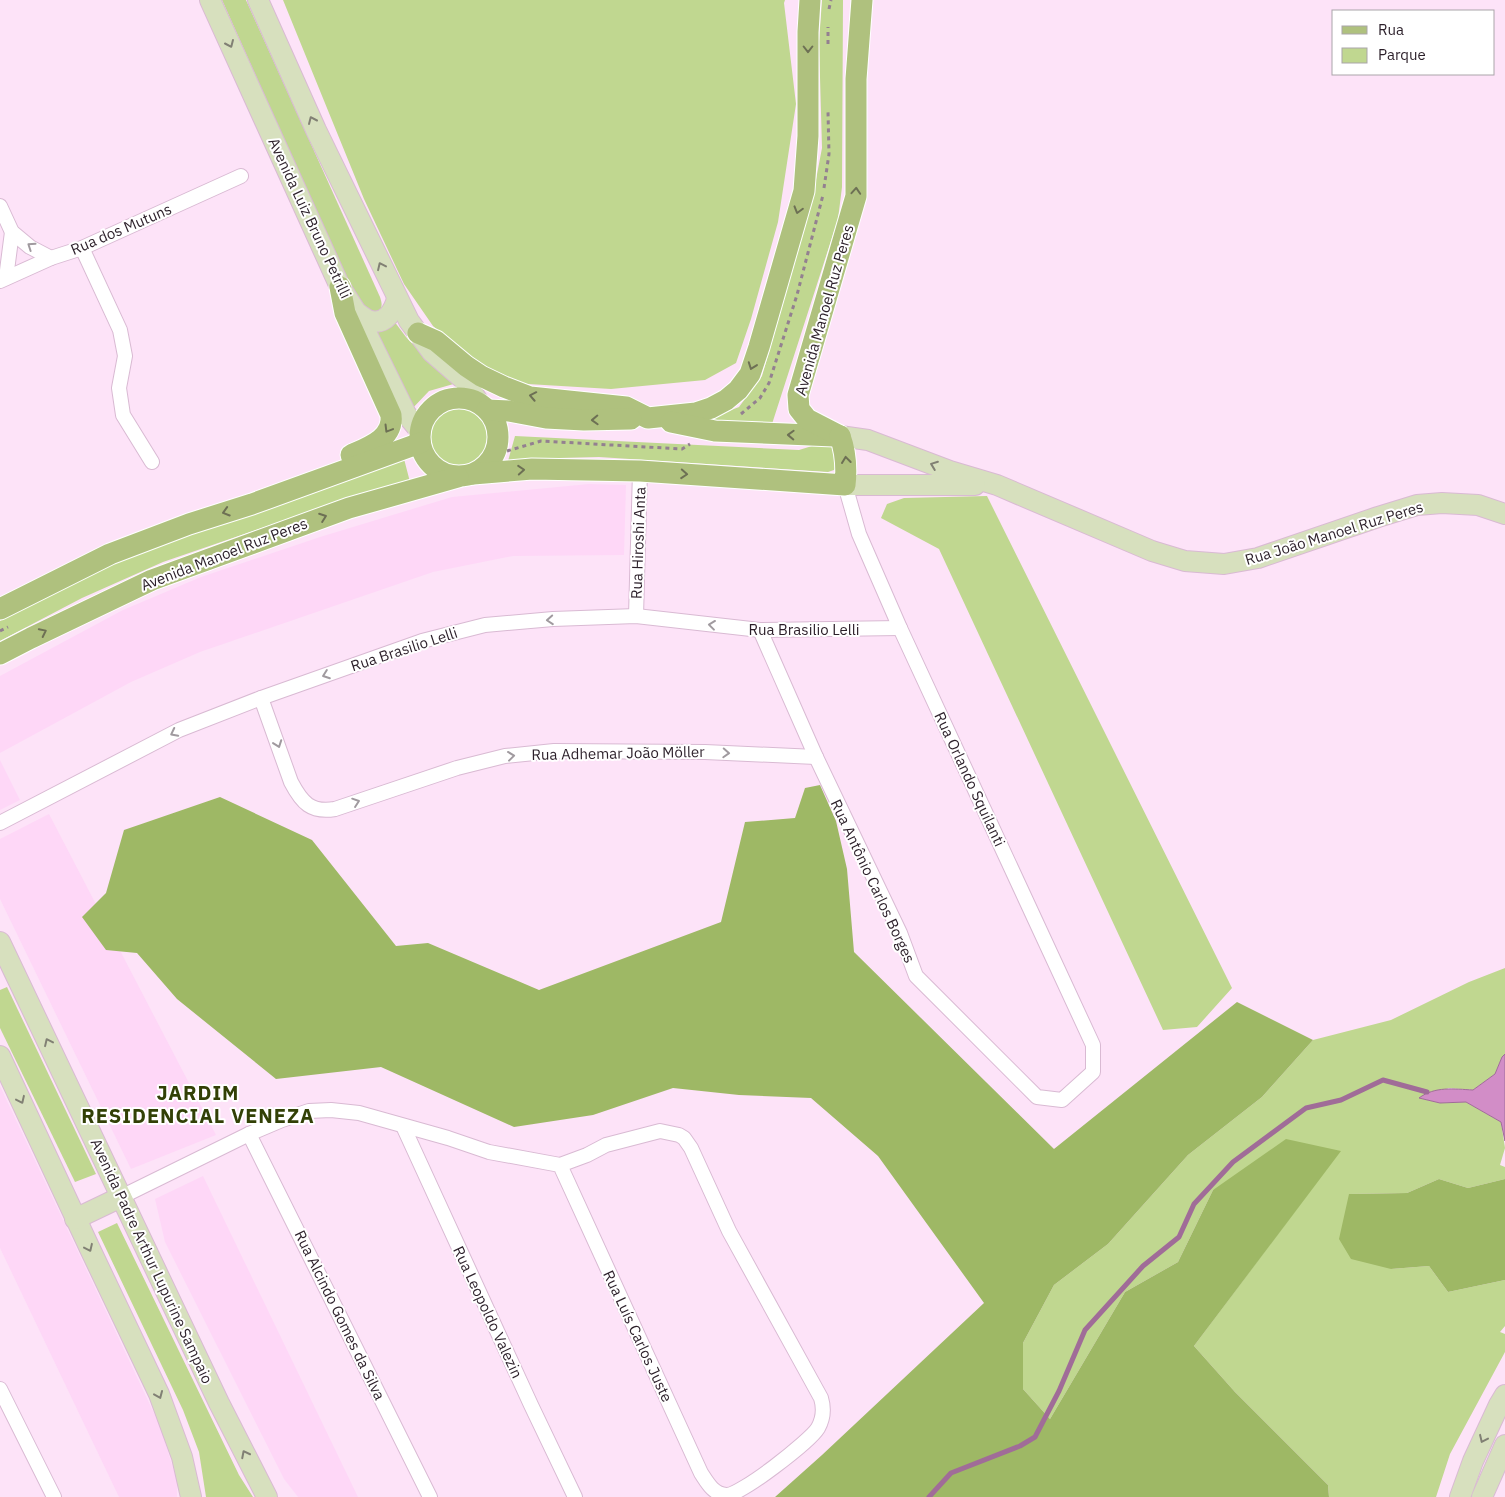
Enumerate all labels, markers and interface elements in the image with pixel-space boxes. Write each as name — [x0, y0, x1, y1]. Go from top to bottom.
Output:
legend — [1332, 10, 1495, 75]
text: Rua — [1378, 20, 1404, 39]
one-way arrow — [223, 39, 234, 48]
one-way arrow — [803, 45, 813, 53]
text: Parque — [1378, 45, 1426, 64]
one-way arrow — [308, 116, 318, 125]
street label: Avenida Luiz Bruno Petrilli — [264, 135, 356, 301]
one-way arrow — [851, 186, 862, 194]
street label: Rua dos Mutuns — [68, 199, 174, 259]
one-way arrow — [793, 206, 804, 215]
street label: Avenida Manoel Ruz Peres — [790, 222, 858, 398]
one-way arrow — [27, 243, 37, 252]
one-way arrow — [377, 262, 387, 271]
one-way arrow — [748, 361, 759, 370]
one-way arrow — [528, 392, 537, 402]
one-way arrow — [590, 414, 598, 425]
one-way arrow — [384, 424, 394, 433]
one-way arrow — [787, 430, 794, 440]
one-way arrow — [841, 456, 852, 464]
one-way arrow — [930, 461, 938, 471]
one-way arrow — [518, 465, 526, 476]
one-way arrow — [680, 468, 688, 479]
street label: Rua Hiroshi Anta — [627, 487, 649, 599]
street label: Rua João Manoel Ruz Peres — [1243, 497, 1425, 569]
one-way arrow — [222, 507, 230, 517]
street label: Avenida Manoel Ruz Peres — [138, 513, 310, 595]
one-way arrow — [318, 513, 327, 523]
one-way arrow — [546, 614, 554, 625]
one-way arrow — [707, 620, 715, 631]
street label: Rua Brasilio Lelli — [748, 620, 860, 639]
street label: Rua Brasilio Lelli — [348, 623, 460, 675]
one-way arrow — [38, 628, 47, 638]
one-way arrow — [322, 669, 330, 679]
street label: Rua Orlando Squilanti — [930, 709, 1010, 849]
one-way arrow — [170, 727, 179, 737]
one-way arrow — [272, 740, 282, 748]
street label: Rua Adhemar João Möller — [531, 742, 705, 764]
one-way arrow — [722, 748, 730, 758]
one-way arrow — [508, 751, 516, 762]
street label: Rua Antônio Carlos Borges — [827, 796, 919, 966]
one-way arrow — [351, 798, 359, 808]
one-way arrow — [44, 1038, 55, 1047]
district label: JARDIM RESIDENCIAL VENEZA — [81, 1079, 315, 1129]
one-way arrow — [15, 1095, 25, 1104]
street label: Avenida Padre Arthur Lupurine Sampaio — [87, 1136, 217, 1386]
street label: Rua Alcindo Gomes da Silva — [291, 1227, 389, 1403]
one-way arrow — [83, 1243, 93, 1252]
street label: Rua Leopoldo Valezin — [449, 1243, 527, 1381]
street label: Rua Luís Carlos Juste — [599, 1267, 677, 1405]
one-way arrow — [152, 1390, 163, 1399]
one-way arrow — [1479, 1434, 1489, 1443]
one-way arrow — [241, 1450, 251, 1459]

